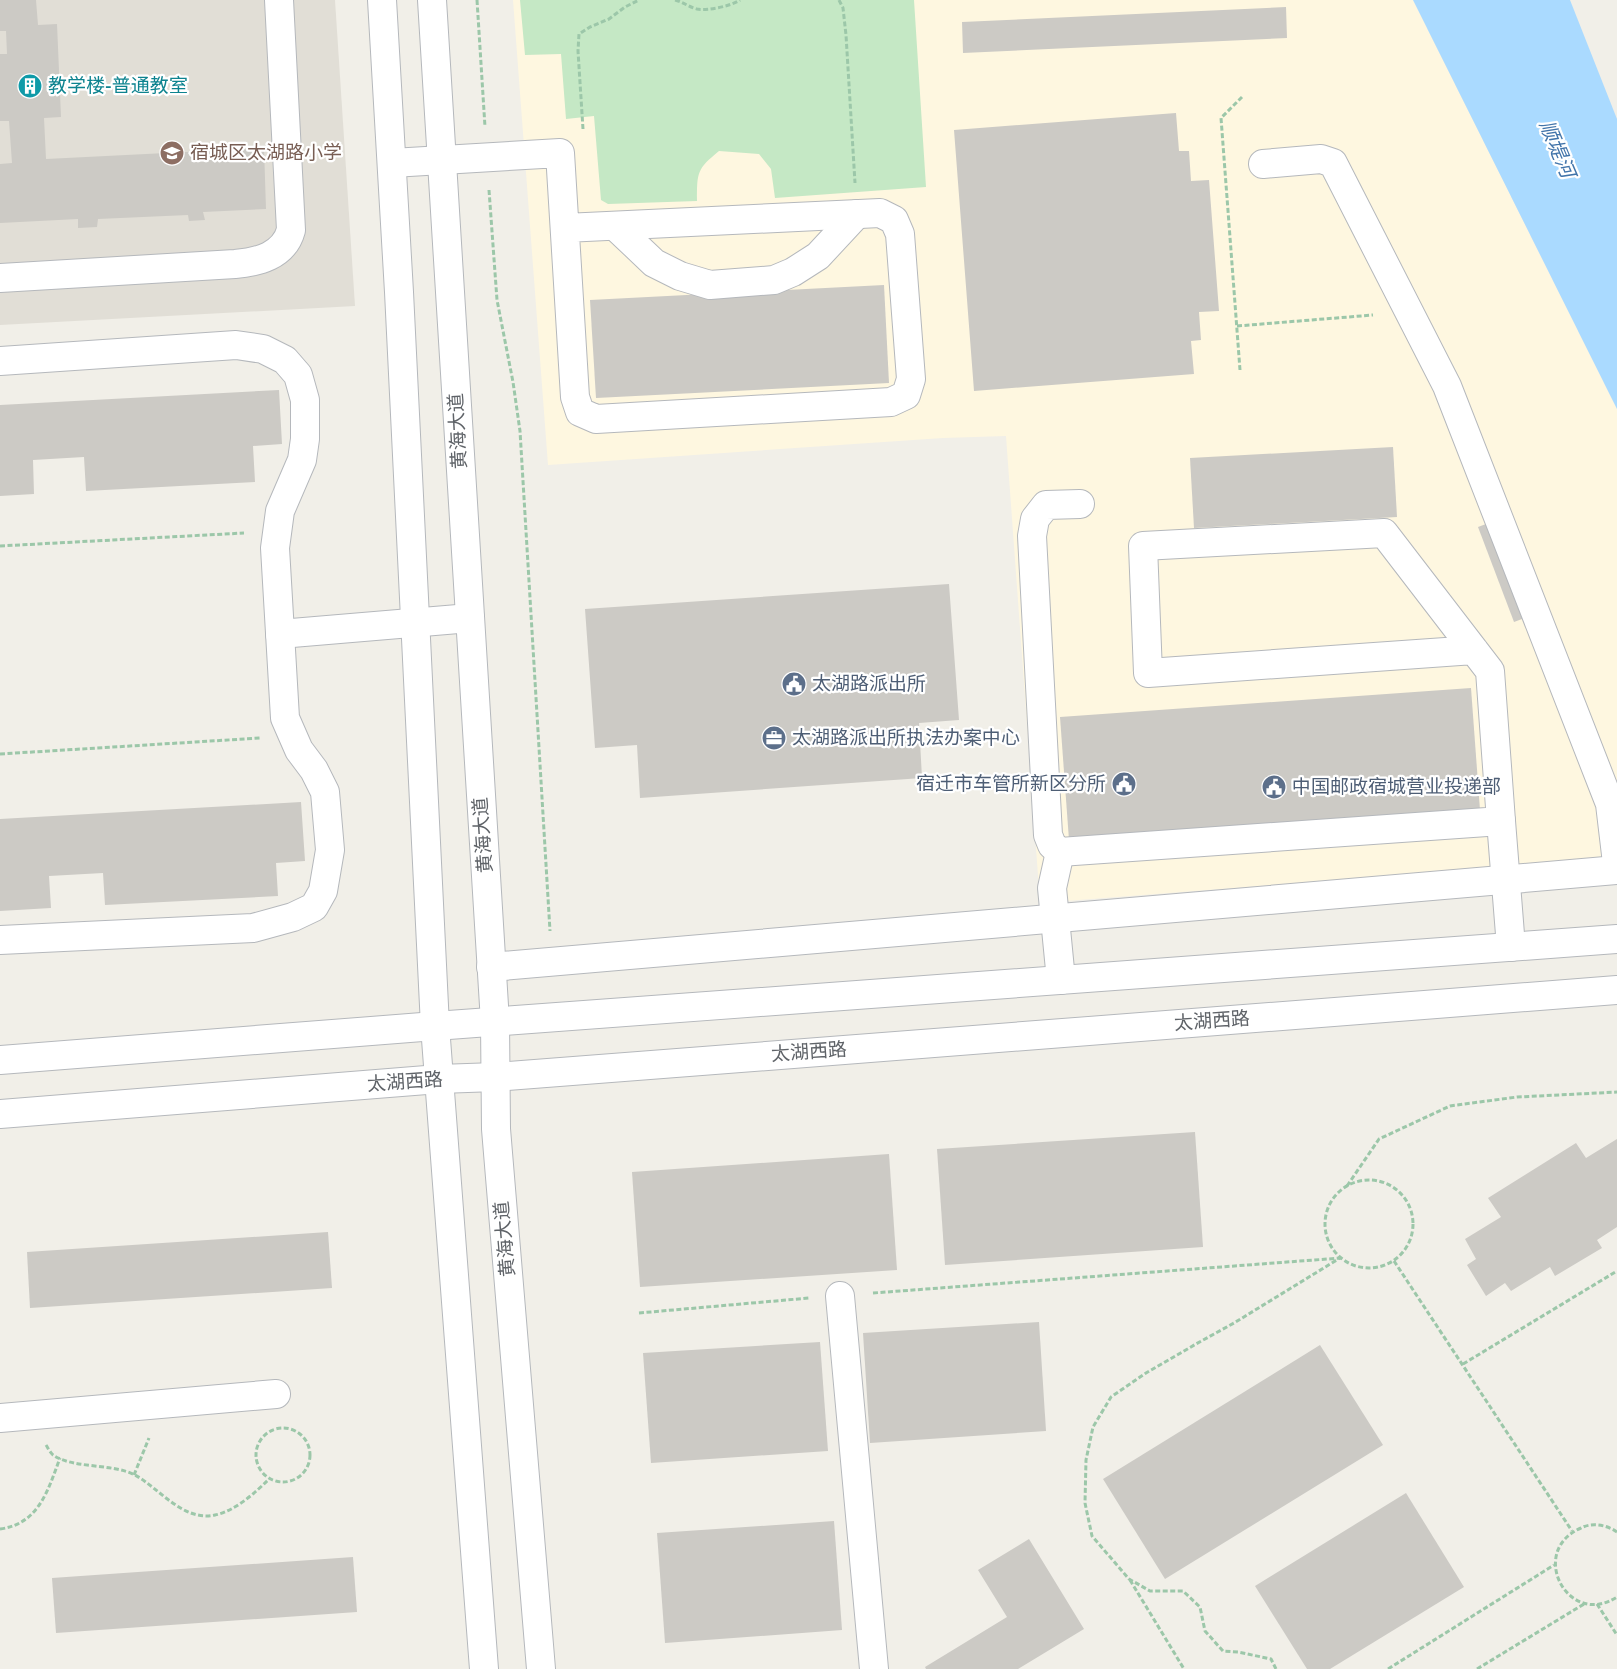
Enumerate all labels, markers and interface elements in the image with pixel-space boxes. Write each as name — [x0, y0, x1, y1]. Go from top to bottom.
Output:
building icon: 教学楼-普通教室 — [17, 73, 43, 99]
place label: 教学楼-普通教室 — [48, 74, 188, 98]
water label: 顺堤河 — [1534, 117, 1582, 185]
school or university icon: 宿城区太湖路小学 — [159, 140, 185, 166]
place label: 宿城区太湖路小学 — [190, 141, 342, 165]
street label: 黄海大道 — [444, 392, 472, 470]
public building icon: 太湖路派出所 — [781, 671, 807, 697]
place label: 太湖路派出所 — [812, 672, 926, 696]
office icon: 太湖路派出所执法办案中心 — [761, 725, 787, 751]
place label: 太湖路派出所执法办案中心 — [792, 726, 1020, 750]
public building icon: 宿迁市车管所新区分所 — [1111, 771, 1137, 797]
place label: 宿迁市车管所新区分所 — [916, 772, 1106, 796]
public building icon: 中国邮政宿城营业投递部 — [1261, 774, 1287, 800]
place label: 中国邮政宿城营业投递部 — [1292, 775, 1501, 799]
street label: 黄海大道 — [468, 796, 498, 874]
street label: 太湖西路 — [1173, 1006, 1251, 1036]
street label: 太湖西路 — [770, 1037, 848, 1067]
street label: 太湖西路 — [366, 1067, 444, 1097]
street label: 黄海大道 — [490, 1200, 520, 1278]

